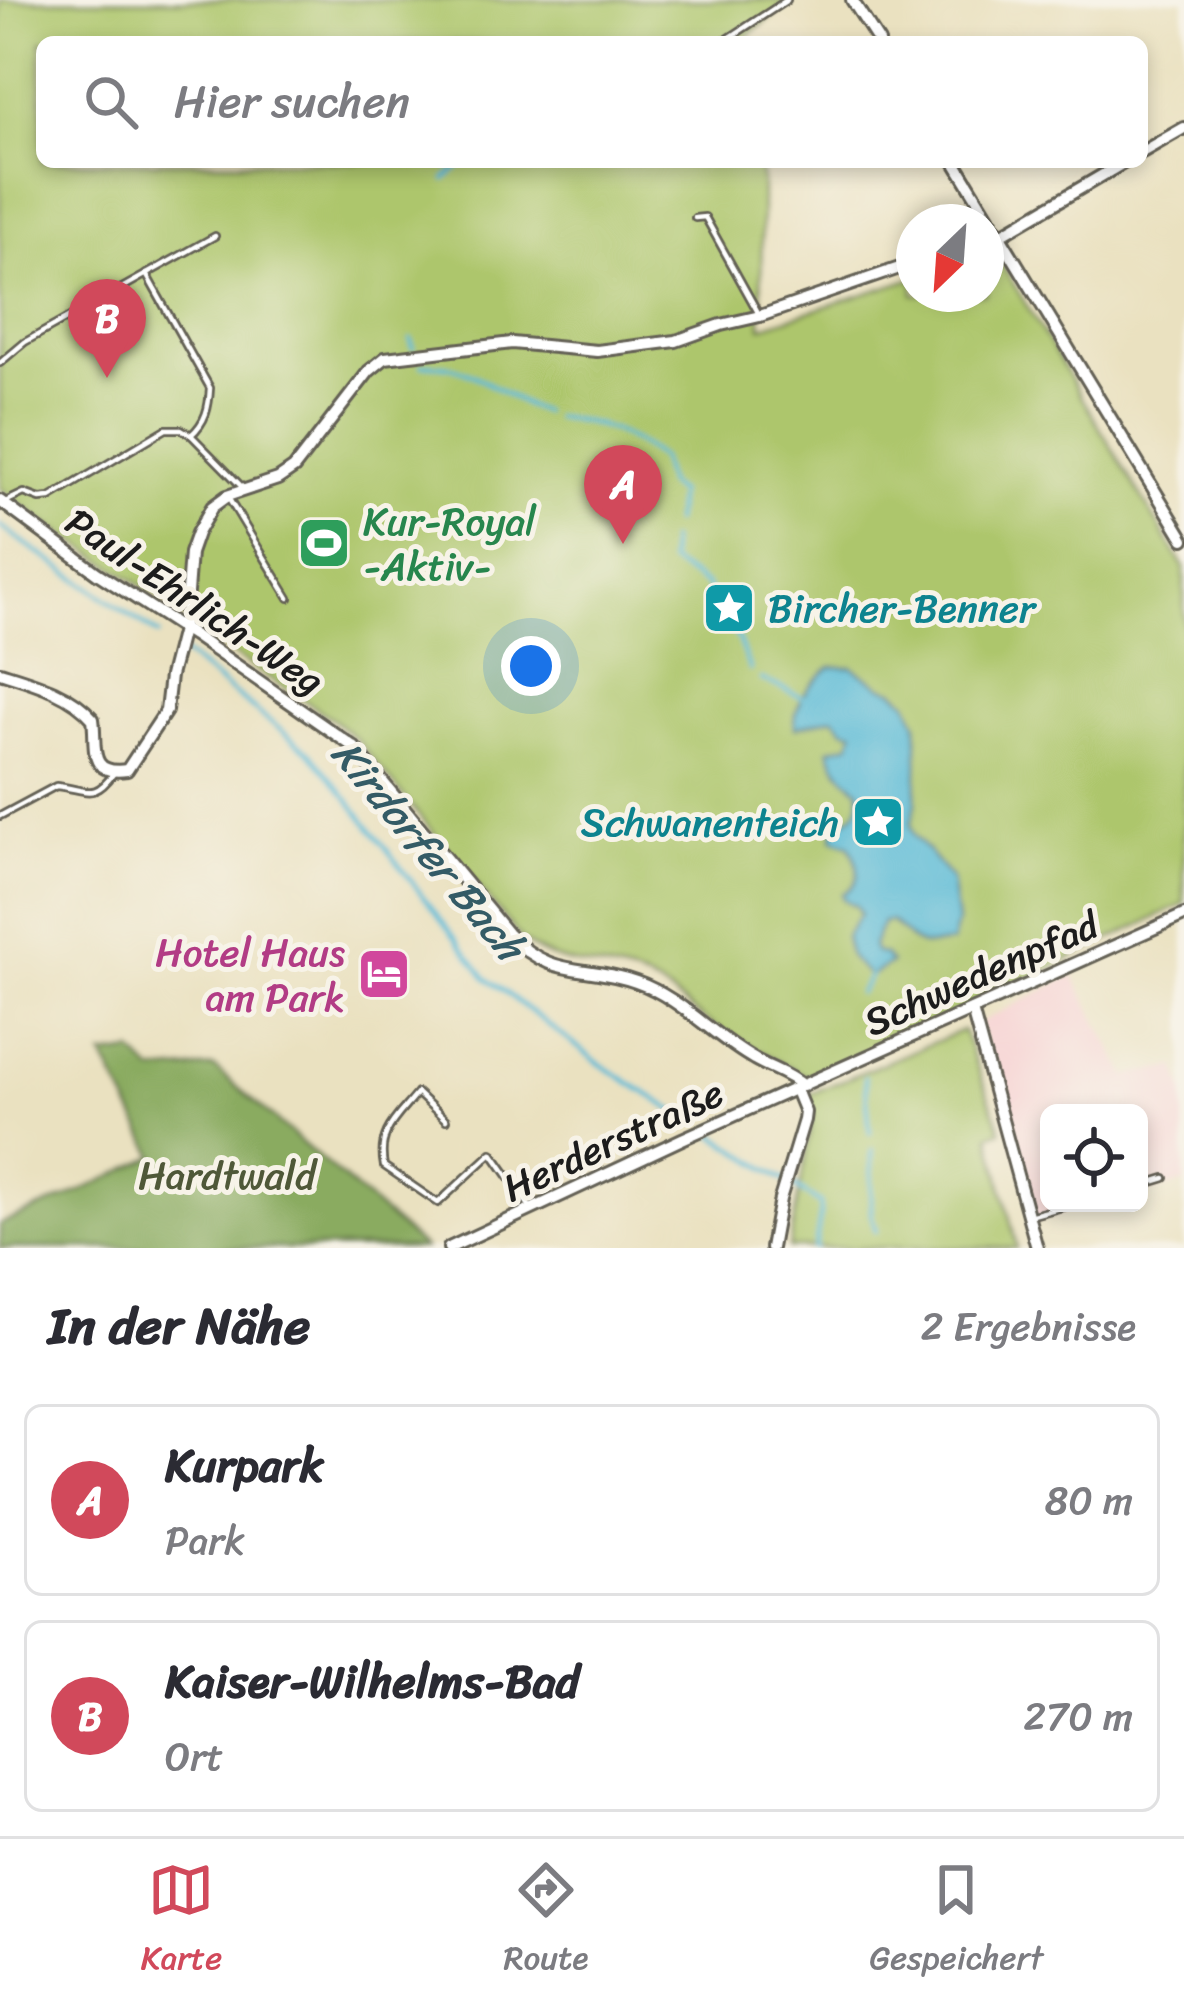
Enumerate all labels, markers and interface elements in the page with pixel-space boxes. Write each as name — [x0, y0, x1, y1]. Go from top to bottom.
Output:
search box — [36, 36, 1148, 168]
text: Hier suchen — [174, 62, 410, 142]
icon: search — [78, 69, 144, 135]
north arrow — [896, 204, 1004, 312]
pin: B — [68, 279, 146, 378]
pin: A — [584, 445, 662, 544]
place label: Kur-Royal -Aktiv- — [363, 487, 537, 601]
street label: Paul-Ehrlich-Weg — [51, 488, 339, 714]
sports icon: Kur-Royal -Aktiv- — [296, 515, 352, 571]
place label: Bircher-Benner — [768, 574, 1037, 643]
place icon: Bircher-Benner — [701, 580, 757, 636]
your location — [501, 636, 561, 696]
water label: Kirdorfer Bach — [312, 722, 546, 980]
place label: Schwanenteich — [581, 788, 839, 857]
place icon: Schwanenteich — [850, 794, 906, 850]
street label: Schwedenpfad — [852, 889, 1112, 1056]
place label: Hotel Haus am Park — [155, 918, 345, 1032]
hotel icon: Hotel Haus am Park — [356, 946, 412, 1002]
street label: Herderstraße — [491, 1058, 735, 1222]
map controls — [1040, 1104, 1148, 1212]
button: locate — [1040, 1104, 1148, 1212]
park label: Hardtwald — [138, 1141, 318, 1210]
text: In der Nähe — [48, 1281, 310, 1371]
text: 2 Ergebnisse — [921, 1292, 1136, 1361]
text: Kurpark — [165, 1426, 324, 1506]
text: A — [77, 1466, 103, 1535]
text: 80 m — [1045, 1466, 1133, 1535]
text: Park — [165, 1506, 245, 1575]
text: Kaiser-Wilhelms-Bad — [165, 1642, 579, 1722]
text: B — [78, 1682, 102, 1751]
text: 270 m — [1023, 1682, 1133, 1751]
text: Ort — [165, 1722, 223, 1791]
tab: Karte — [141, 1857, 222, 1987]
tab: Route — [503, 1857, 588, 1987]
tab: Gespeichert — [870, 1857, 1043, 1987]

